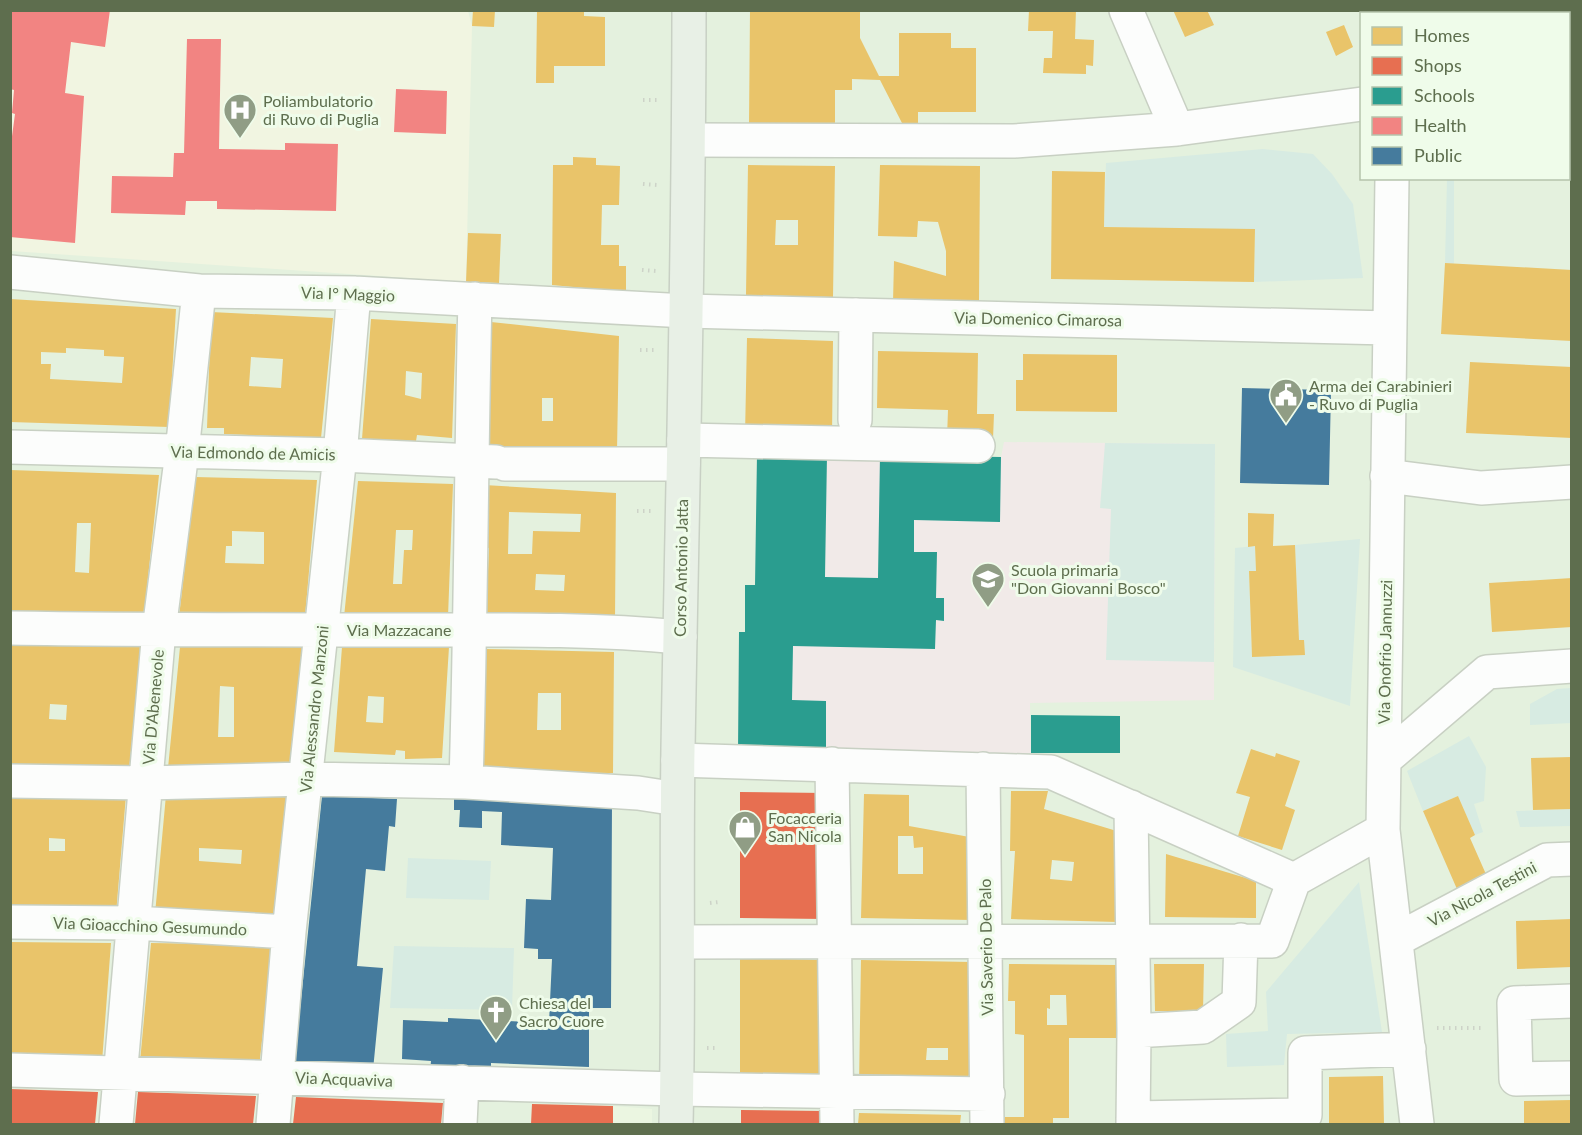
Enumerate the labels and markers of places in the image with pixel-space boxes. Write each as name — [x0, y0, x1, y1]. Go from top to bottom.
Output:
place label: Poliambulatorio di Ruvo di Puglia — [263, 91, 379, 128]
hospital icon: Poliambulatorio di Ruvo di Puglia — [222, 92, 258, 139]
place label: Arma dei Carabinieri - Ruvo di Puglia — [1309, 376, 1452, 413]
public building icon: Arma dei Carabinieri - Ruvo di Puglia — [1268, 377, 1304, 424]
place label: Scuola primaria "Don Giovanni Bosco" — [1011, 560, 1166, 597]
school or university icon: Scuola primaria "Don Giovanni Bosco" — [970, 561, 1006, 608]
place label: Focacceria San Nicola — [768, 808, 842, 845]
shop icon: Focacceria San Nicola — [727, 809, 763, 856]
place label: Chiesa del Sacro Cuore — [519, 993, 604, 1030]
church icon: Chiesa del Sacro Cuore — [478, 994, 514, 1041]

